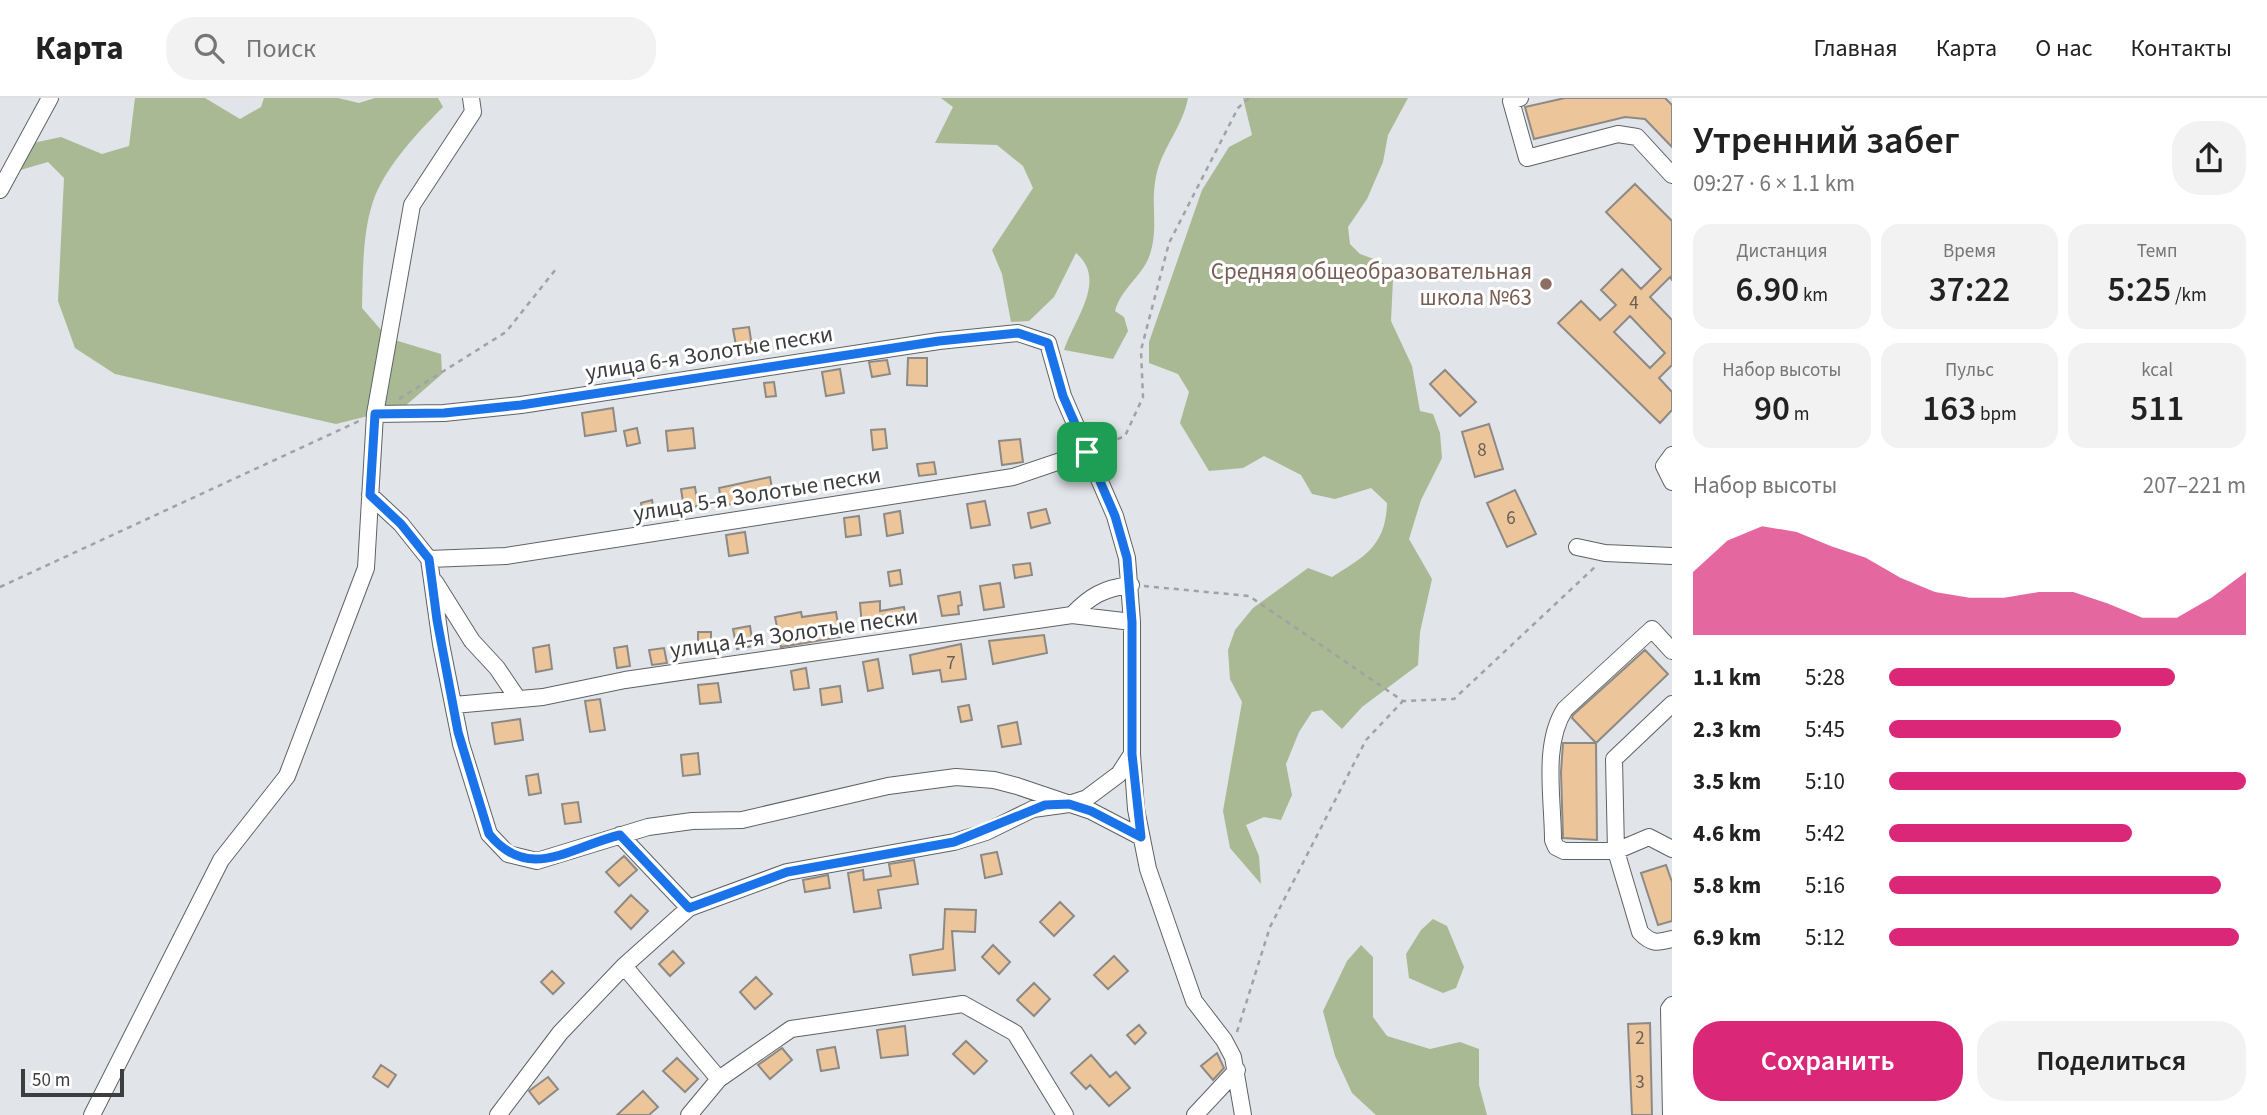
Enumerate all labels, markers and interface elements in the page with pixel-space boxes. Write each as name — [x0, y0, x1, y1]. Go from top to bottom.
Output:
search box — [166, 17, 656, 80]
text: Карта — [35, 25, 124, 72]
icon: search — [190, 29, 228, 67]
text: Поиск — [246, 30, 316, 67]
text: Главная — [1813, 31, 1898, 66]
text: Карта — [1936, 31, 1997, 66]
text: О нас — [2035, 31, 2092, 66]
text: Контакты — [2130, 31, 2232, 66]
text: Утренний забег — [1693, 114, 1960, 168]
button: share — [2172, 121, 2246, 195]
text: 09:27 · 6 × 1.1 km — [1693, 167, 1855, 200]
text: Дистанция — [1736, 238, 1827, 265]
text: Время — [1943, 238, 1996, 265]
text: Темп — [2137, 238, 2178, 265]
place label: Средняя общеобразовательная школа №63 — [1211, 255, 1532, 314]
text: 6.90 — [1736, 265, 1799, 315]
text: 37:22 — [1929, 265, 2010, 315]
text: 5:25 — [2108, 265, 2171, 315]
marker: Средняя общеобразовательная школа №63 — [1538, 276, 1554, 292]
text: km — [1799, 282, 1828, 309]
text: /km — [2171, 282, 2207, 309]
house number: 4 — [1629, 290, 1639, 317]
street label: улица 6-я Золотые пески — [583, 317, 835, 389]
text: Набор высоты — [1722, 357, 1841, 384]
text: Пульс — [1945, 357, 1994, 384]
text: kcal — [2141, 357, 2173, 384]
text: 90 — [1754, 384, 1790, 434]
text: 163 — [1922, 384, 1976, 434]
text: 511 — [2130, 384, 2184, 434]
text: m — [1790, 401, 1810, 428]
text: bpm — [1976, 401, 2017, 428]
pin — [1057, 422, 1117, 482]
icon: arrive — [1068, 433, 1106, 471]
house number: 8 — [1477, 437, 1487, 464]
street label: улица 5-я Золотые пески — [631, 458, 883, 530]
text: Набор высоты — [1693, 469, 1837, 502]
text: 207–221 m — [2143, 469, 2246, 502]
house number: 6 — [1506, 505, 1516, 532]
street label: улица 4-я Золотые пески — [668, 599, 920, 667]
house number: 7 — [946, 650, 956, 677]
text: 1.1 km — [1693, 661, 1761, 694]
text: 5:28 — [1805, 661, 1845, 694]
text: 2.3 km — [1693, 713, 1761, 746]
text: 5:45 — [1805, 713, 1845, 746]
text: 3.5 km — [1693, 765, 1761, 798]
text: 5:10 — [1805, 765, 1845, 798]
text: 4.6 km — [1693, 817, 1761, 850]
text: 5:42 — [1805, 817, 1845, 850]
text: 5.8 km — [1693, 869, 1761, 902]
text: 5:16 — [1805, 869, 1845, 902]
text: 6.9 km — [1693, 921, 1761, 954]
text: 5:12 — [1805, 921, 1845, 954]
button: Сохранить — [1693, 1021, 1963, 1101]
button: Поделиться — [1977, 1021, 2246, 1101]
house number: 2 — [1635, 1025, 1645, 1052]
scale bar — [21, 1066, 124, 1098]
text: 50 m — [32, 1067, 70, 1094]
house number: 3 — [1635, 1069, 1645, 1096]

